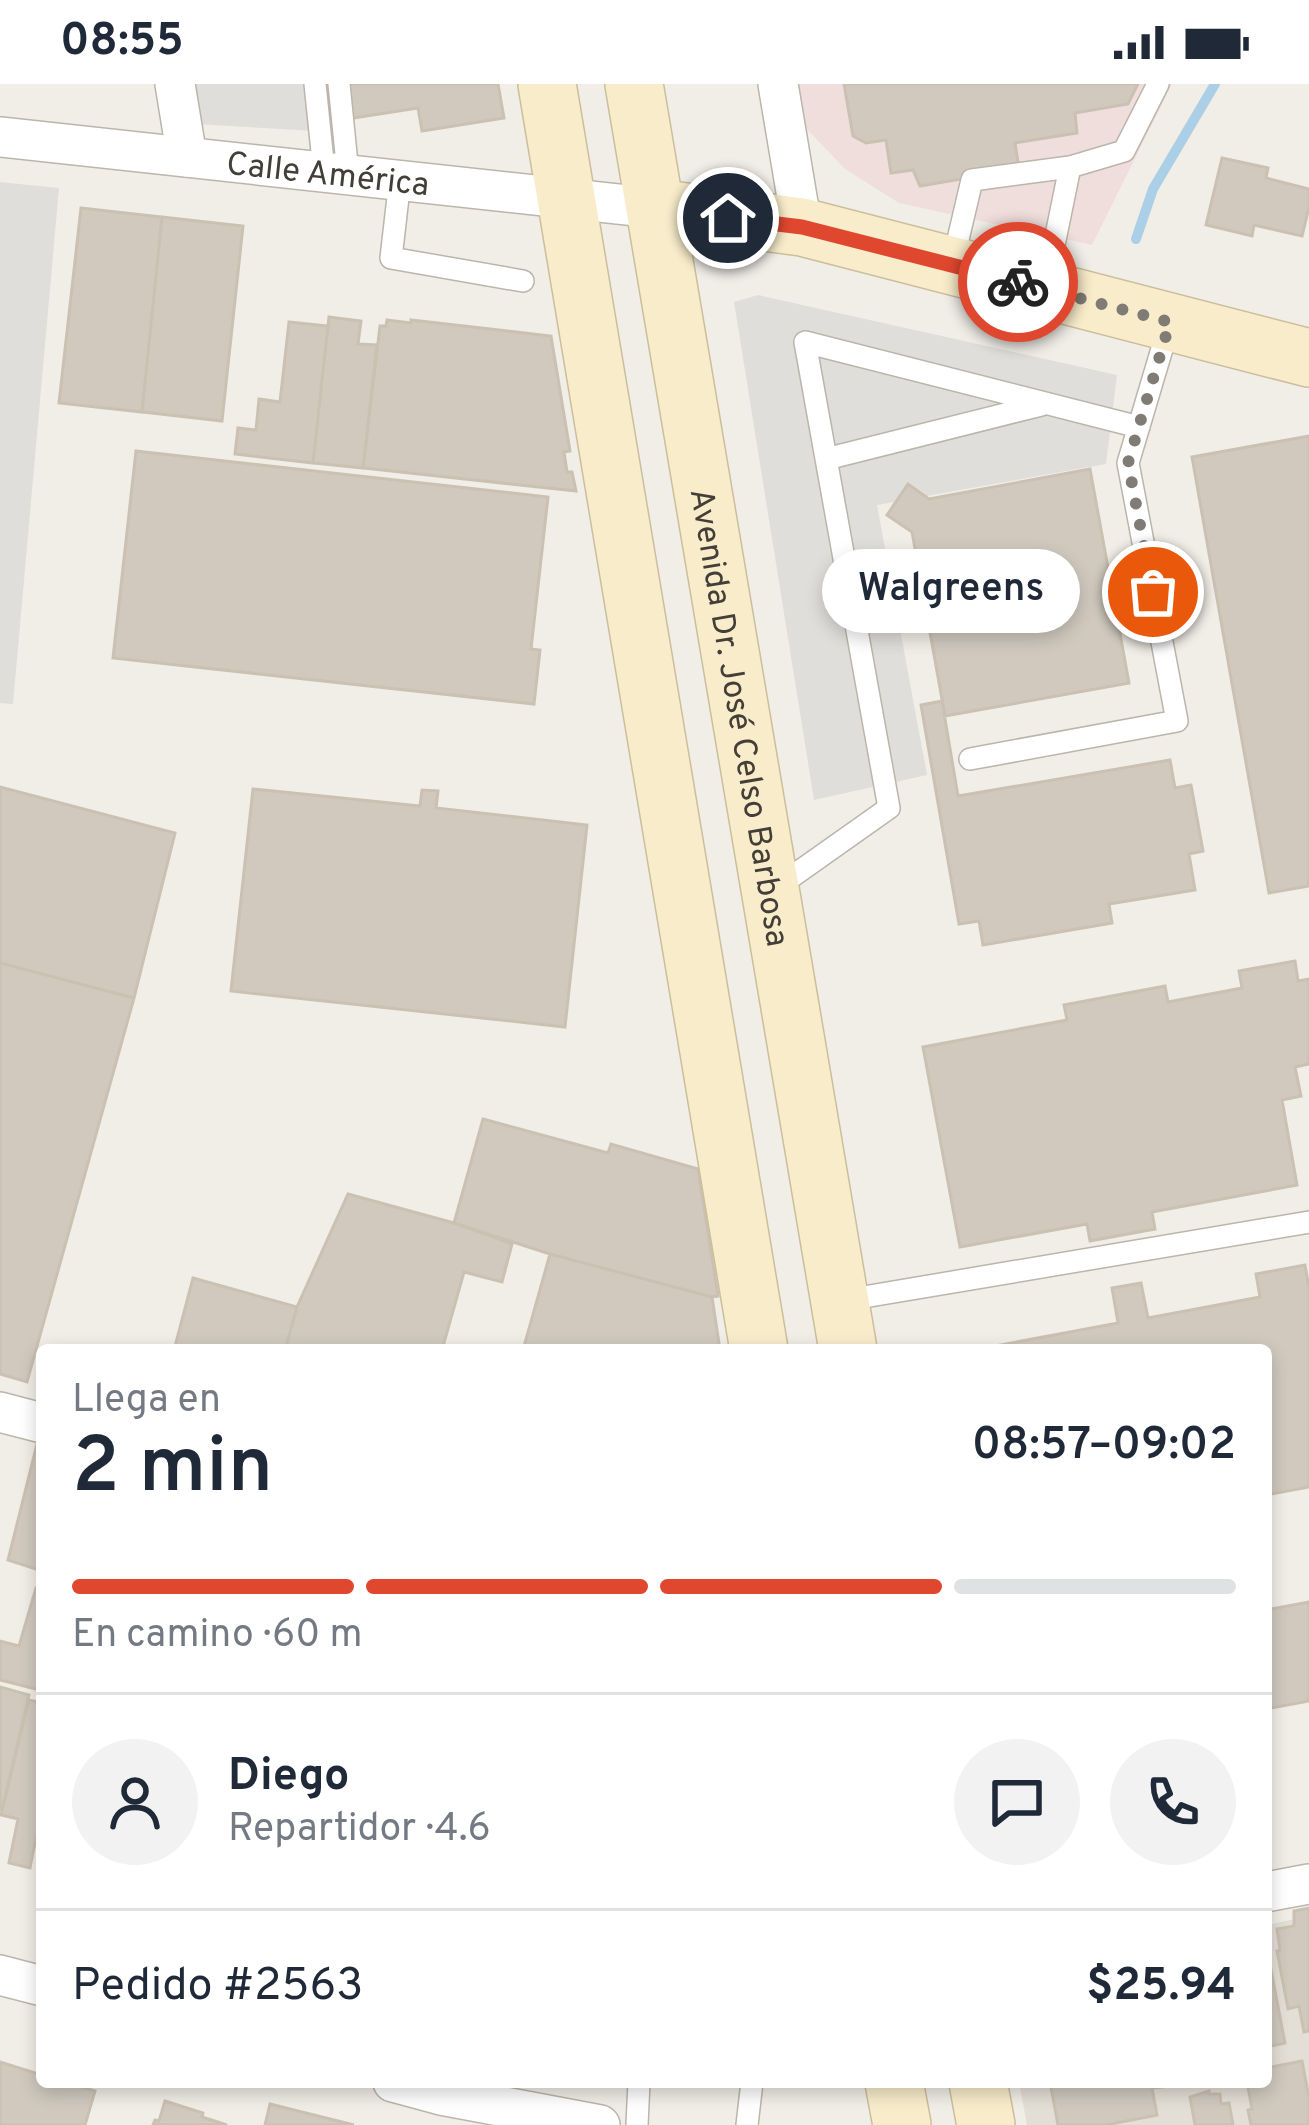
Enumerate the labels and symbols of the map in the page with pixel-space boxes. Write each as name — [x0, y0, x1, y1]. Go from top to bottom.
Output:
street label: Calle América — [224, 145, 431, 208]
pin — [677, 167, 779, 269]
courier — [958, 222, 1078, 342]
street label: Avenida Dr. José Celso Barbosa — [678, 485, 796, 950]
pin — [1102, 541, 1204, 643]
callout: Walgreens — [823, 550, 1081, 634]

